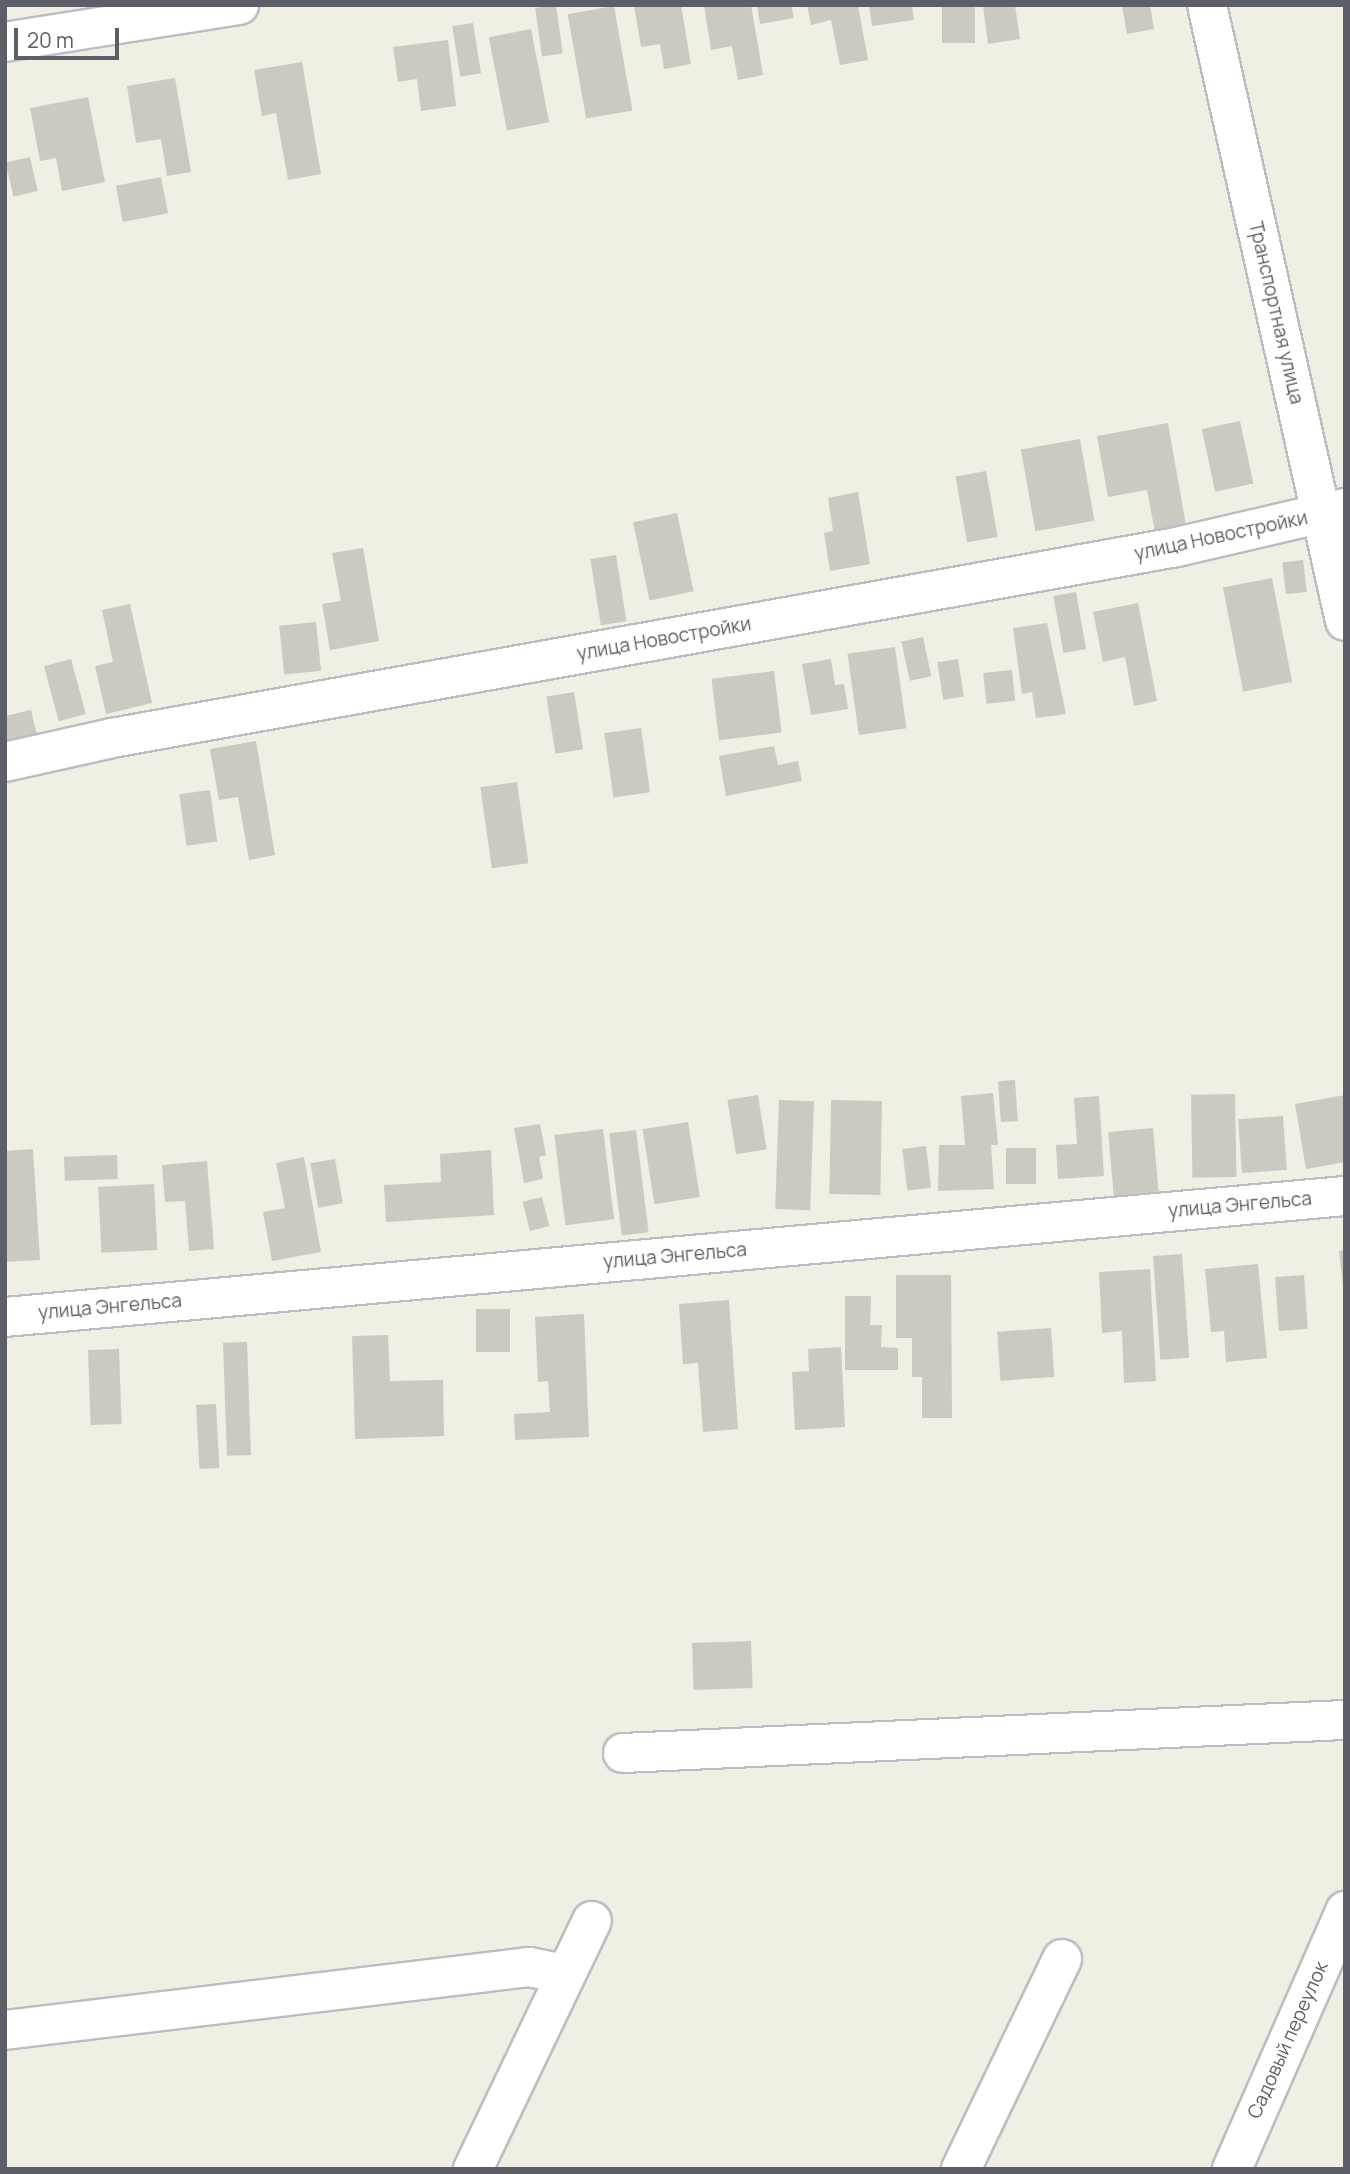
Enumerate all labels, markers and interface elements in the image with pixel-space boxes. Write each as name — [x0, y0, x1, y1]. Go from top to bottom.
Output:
scale bar — [18, 14, 122, 58]
text: 20 m — [27, 26, 74, 54]
street label: Транспортная улица — [1244, 220, 1308, 406]
street label: улица Новостройки — [1132, 506, 1310, 566]
street label: улица Новостройки — [575, 612, 753, 666]
street label: улица Энгельса — [1167, 1187, 1313, 1223]
street label: улица Энгельса — [602, 1238, 748, 1274]
street label: улица Энгельса — [37, 1289, 183, 1325]
street label: Садовый переулок — [1243, 1958, 1333, 2122]

